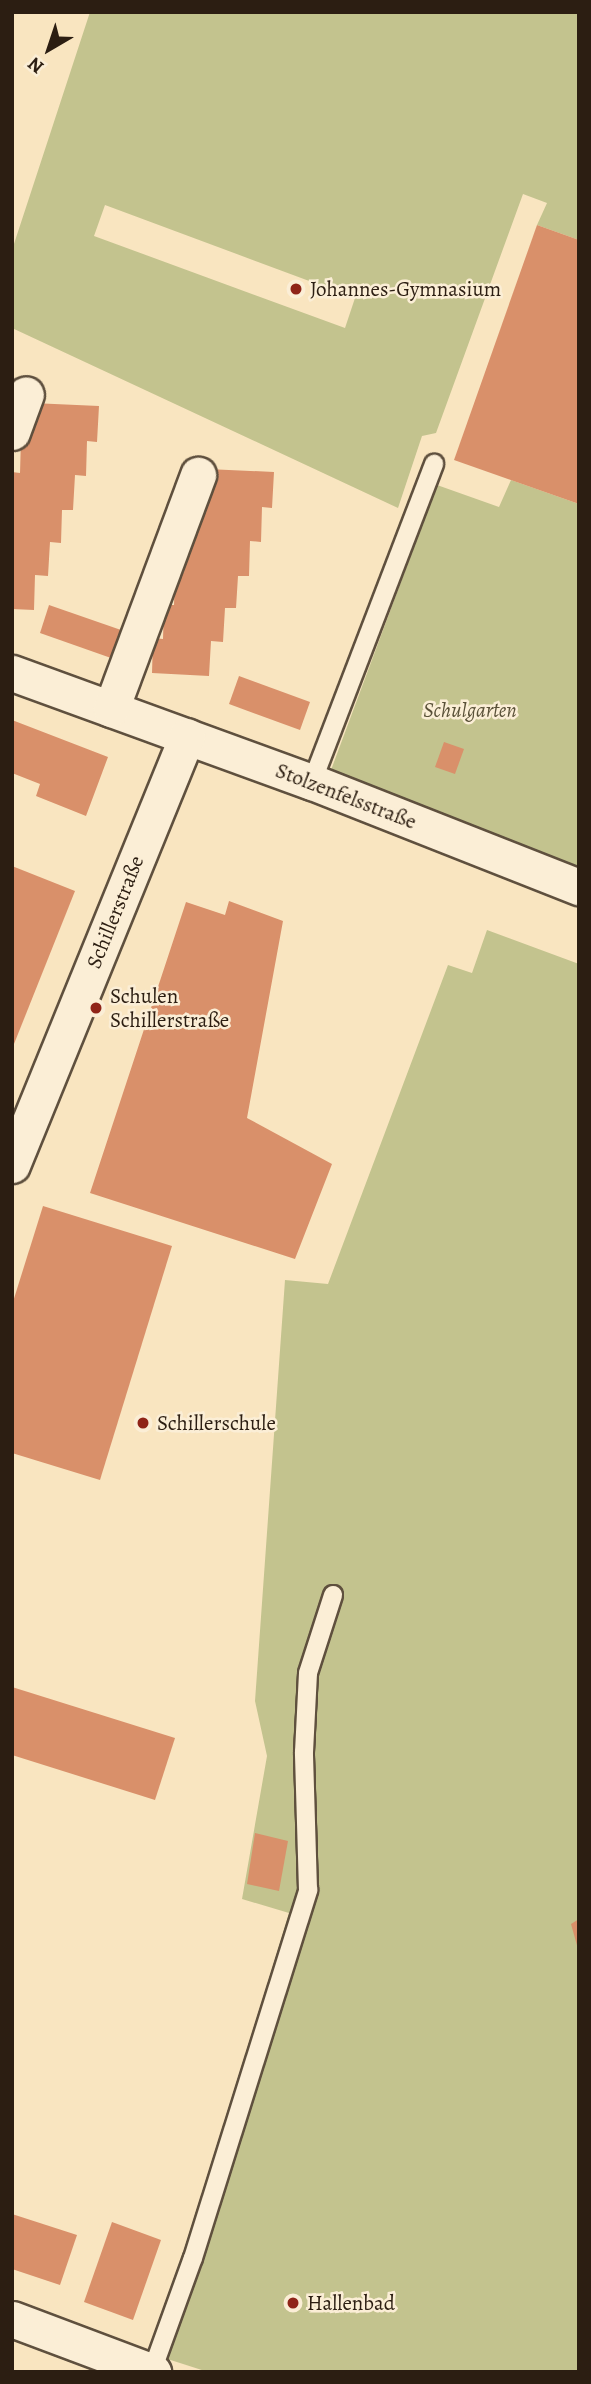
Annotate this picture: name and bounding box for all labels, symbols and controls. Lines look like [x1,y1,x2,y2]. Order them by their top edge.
north arrow [14,14,84,84]
text: N [22,51,49,80]
place label: Johannes-Gymnasium [310,276,501,302]
marker: Johannes-Gymnasium [288,281,304,297]
park label: Schulgarten [423,697,517,723]
street label: Stolzenfelsstraße [272,758,420,834]
street label: Schillerstraße [81,852,149,972]
place label: Schulen Schillerstraße [110,983,229,1033]
marker: Schulen Schillerstraße [88,1000,104,1016]
place label: Schillerschule [157,1410,276,1436]
marker: Schillerschule [135,1415,151,1431]
place label: Hallenbad [307,2290,395,2316]
marker: Hallenbad [285,2295,301,2311]

